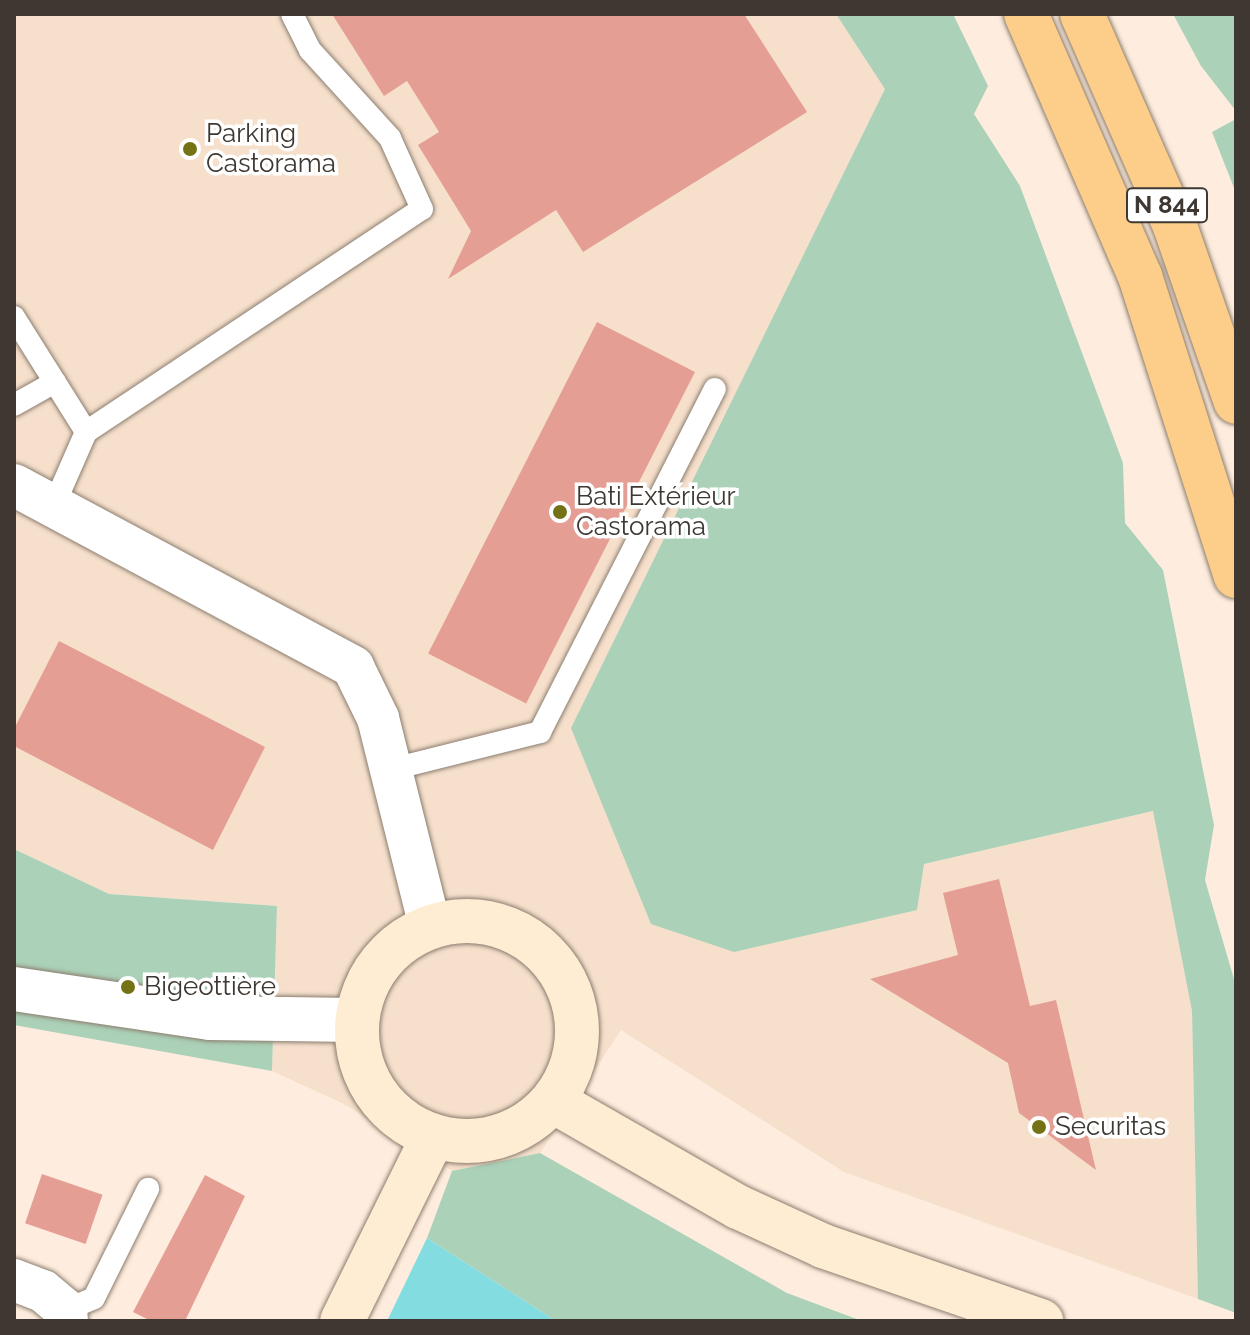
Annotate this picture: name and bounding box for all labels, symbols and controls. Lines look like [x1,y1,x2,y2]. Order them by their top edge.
place label: Parking Castorama [206,118,336,180]
marker: Parking Castorama [181,140,199,158]
road number: N 844 [1125,185,1209,225]
place label: Bati Extérieur Castorama [576,481,736,542]
marker: Bati Extérieur Castorama [551,503,569,521]
place label: Bigeottière [144,971,276,1003]
marker: Bigeottière [119,978,137,996]
place label: Securitas [1055,1111,1166,1143]
marker: Securitas [1030,1118,1048,1136]

